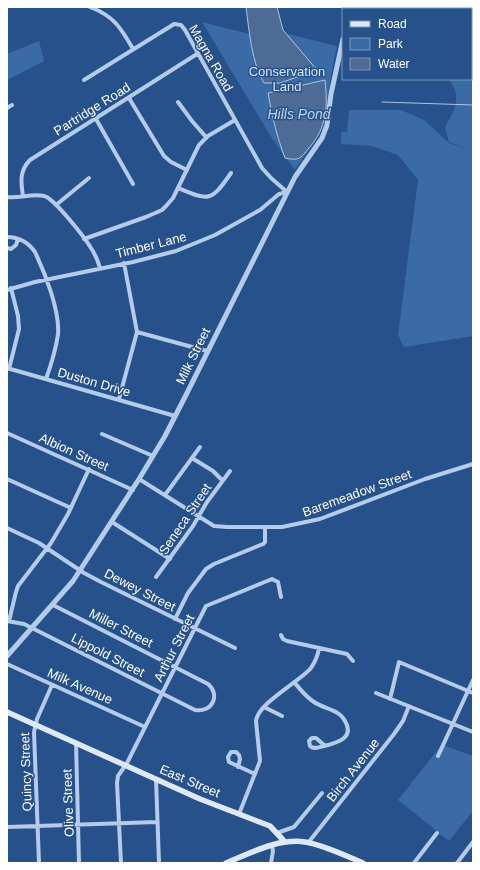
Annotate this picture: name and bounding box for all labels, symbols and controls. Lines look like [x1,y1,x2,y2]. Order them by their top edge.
legend [342,8,472,80]
text: Road [378,17,407,31]
street label: Magna Road [186,22,236,94]
text: Park [378,37,404,51]
text: Water [378,57,410,71]
park label: Conservation Land [249,64,325,94]
street label: Partridge Road [51,79,133,139]
water label: Hills Pond [267,106,332,122]
street label: Timber Lane [114,229,188,261]
street label: Milk Street [173,325,213,387]
street label: Duston Drive [56,364,132,400]
street label: Albion Street [37,430,111,474]
street label: Baremeadow Street [300,466,414,520]
street label: Seneca Street [156,480,214,557]
street label: Dewey Street [102,566,179,615]
street label: Miller Street [87,606,156,651]
street label: Arthur Street [151,611,198,684]
street label: Lippold Street [69,630,147,680]
street label: Milk Avenue [45,665,115,707]
street label: Quincy Street [17,732,35,812]
street label: Birch Avenue [324,735,382,805]
street label: East Street [157,762,223,801]
street label: Olive Street [59,768,77,837]

